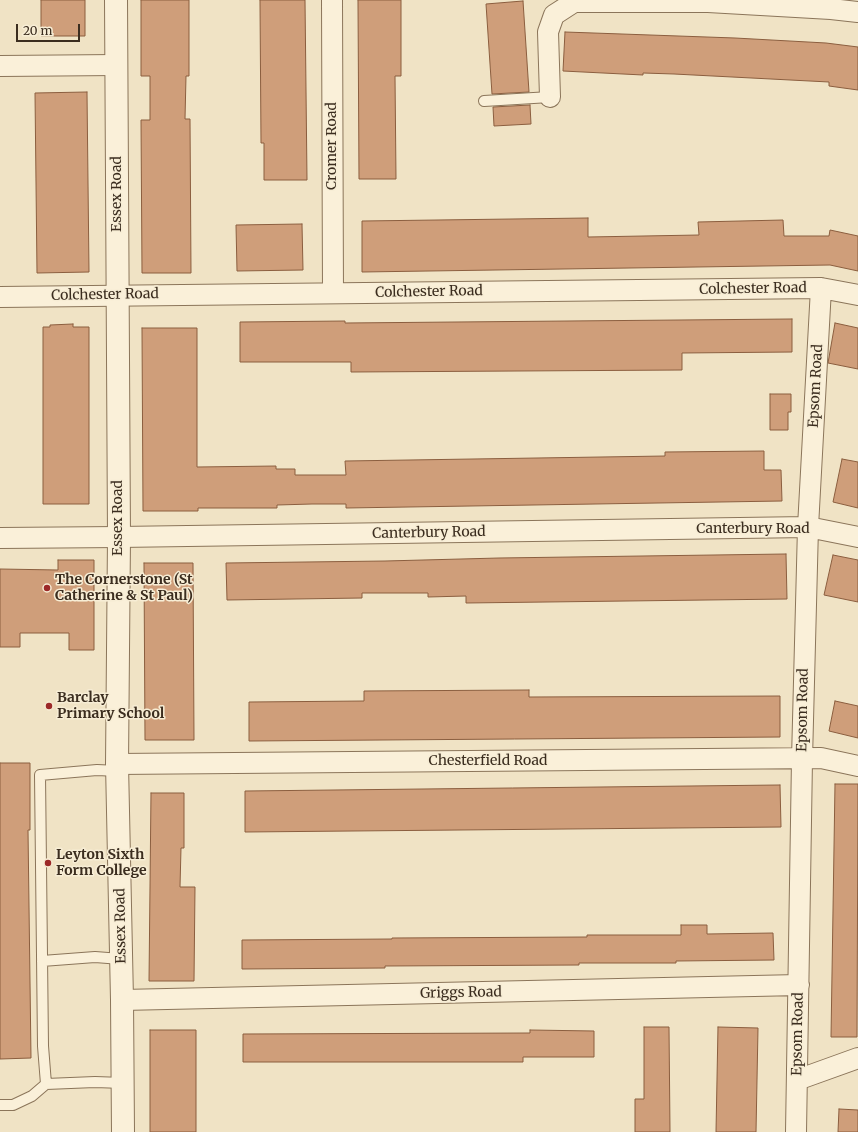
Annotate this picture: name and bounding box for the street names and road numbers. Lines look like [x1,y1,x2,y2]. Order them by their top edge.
street label: Cromer Road [324,102,340,190]
street label: Essex Road [109,156,125,232]
street label: Colchester Road [699,280,807,298]
street label: Colchester Road [375,283,483,301]
street label: Colchester Road [51,286,159,304]
street label: Epsom Road [805,344,827,428]
street label: Essex Road [110,480,126,556]
street label: Canterbury Road [696,521,810,537]
street label: Canterbury Road [372,524,486,542]
street label: Epsom Road [794,668,812,752]
street label: Chesterfield Road [429,753,547,769]
street label: Essex Road [112,888,130,964]
street label: Griggs Road [420,984,502,1002]
street label: Epsom Road [789,992,807,1076]

